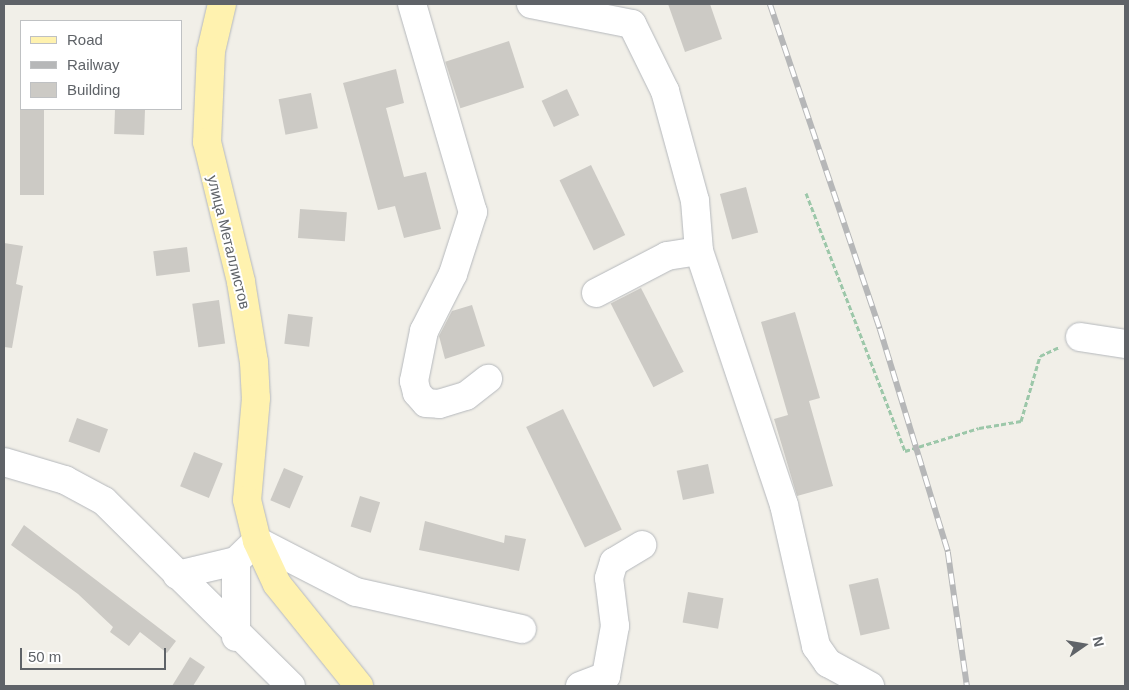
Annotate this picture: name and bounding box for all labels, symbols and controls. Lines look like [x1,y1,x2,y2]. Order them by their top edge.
legend [20,20,182,110]
text: Road [67,31,103,48]
text: Railway [67,56,120,73]
text: Building [67,81,120,98]
street label: улица Металлистов [204,173,254,311]
north arrow [1059,620,1109,670]
text: N [1090,635,1108,648]
scale bar [22,638,169,670]
text: 50 m [28,648,61,665]

